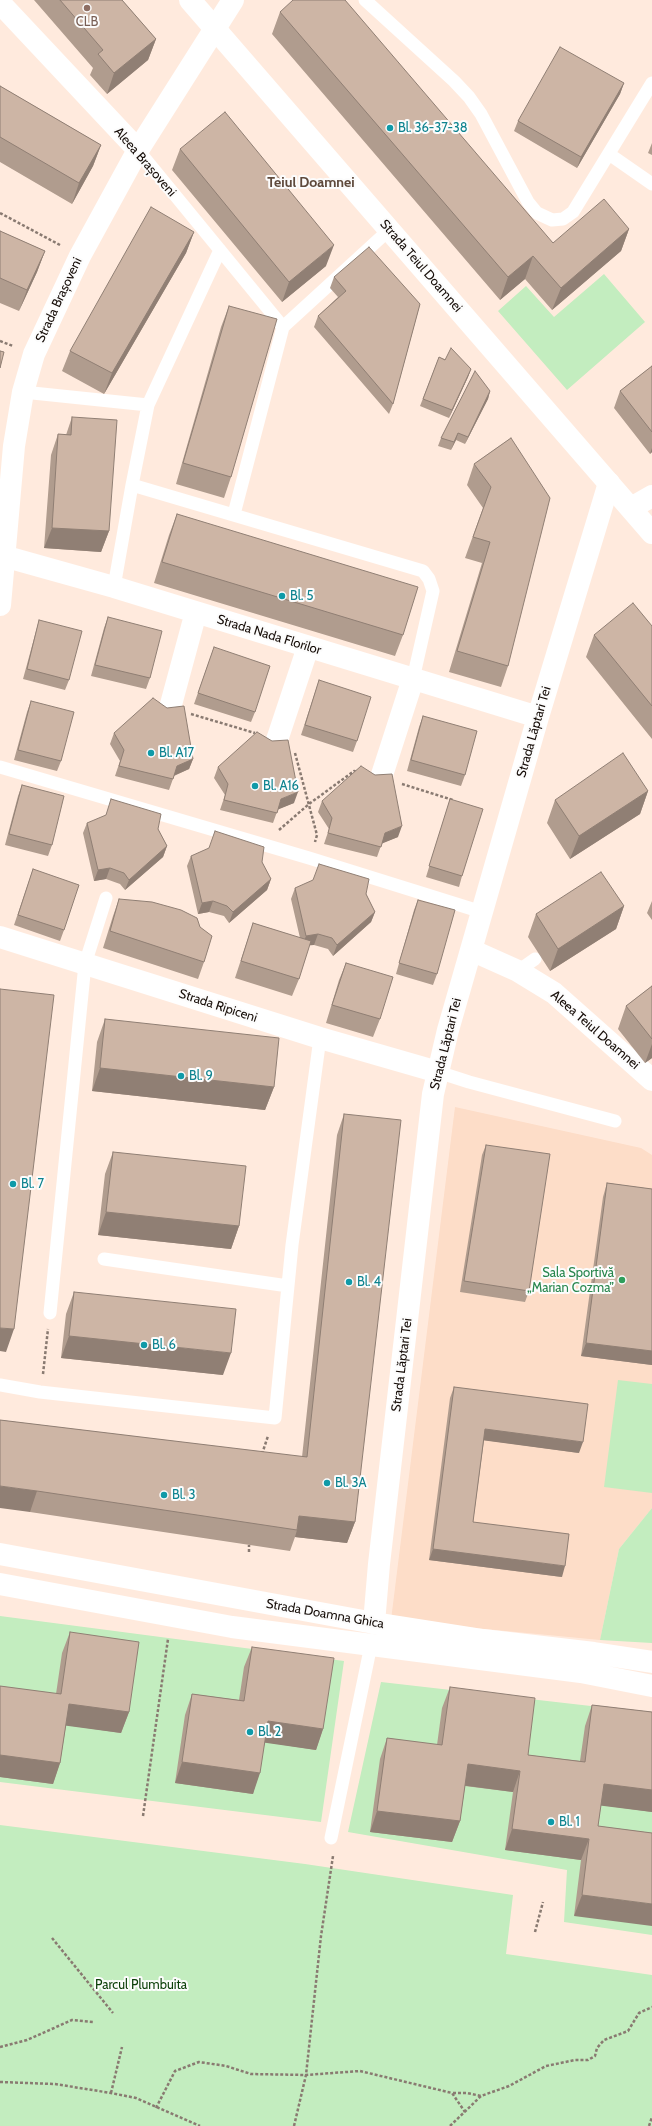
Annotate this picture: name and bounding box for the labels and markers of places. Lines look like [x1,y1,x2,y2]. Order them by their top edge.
marker: CLB [82,3,92,13]
place label: CLB [76,14,98,30]
place label: Bl. 36-37-38 [398,120,468,136]
marker: Bl. 36-37-38 [385,123,395,133]
place label: Bl. 5 [290,588,313,604]
marker: Bl. 5 [277,591,287,601]
place label: Bl. A17 [159,745,194,761]
marker: Bl. A17 [146,748,156,758]
place label: Bl. A16 [263,778,299,794]
marker: Bl. A16 [250,781,260,791]
place label: Bl. 9 [189,1068,213,1084]
marker: Bl. 9 [176,1071,186,1081]
place label: Bl. 7 [21,1176,44,1192]
marker: Bl. 7 [8,1179,18,1189]
place label: Sala Sportivă „Marian Cozma” [527,1265,614,1296]
place label: Bl. 4 [357,1274,381,1290]
marker: Sala Sportivă „Marian Cozma” [617,1275,627,1285]
marker: Bl. 4 [344,1277,354,1287]
place label: Bl. 6 [152,1337,176,1353]
marker: Bl. 6 [139,1340,149,1350]
place label: Bl. 3A [335,1475,366,1491]
marker: Bl. 3A [322,1478,332,1488]
place label: Bl. 3 [172,1487,195,1503]
marker: Bl. 3 [159,1490,169,1500]
place label: Bl. 2 [258,1724,281,1740]
marker: Bl. 2 [245,1727,255,1737]
place label: Bl. 1 [559,1814,580,1830]
marker: Bl. 1 [546,1817,556,1827]

